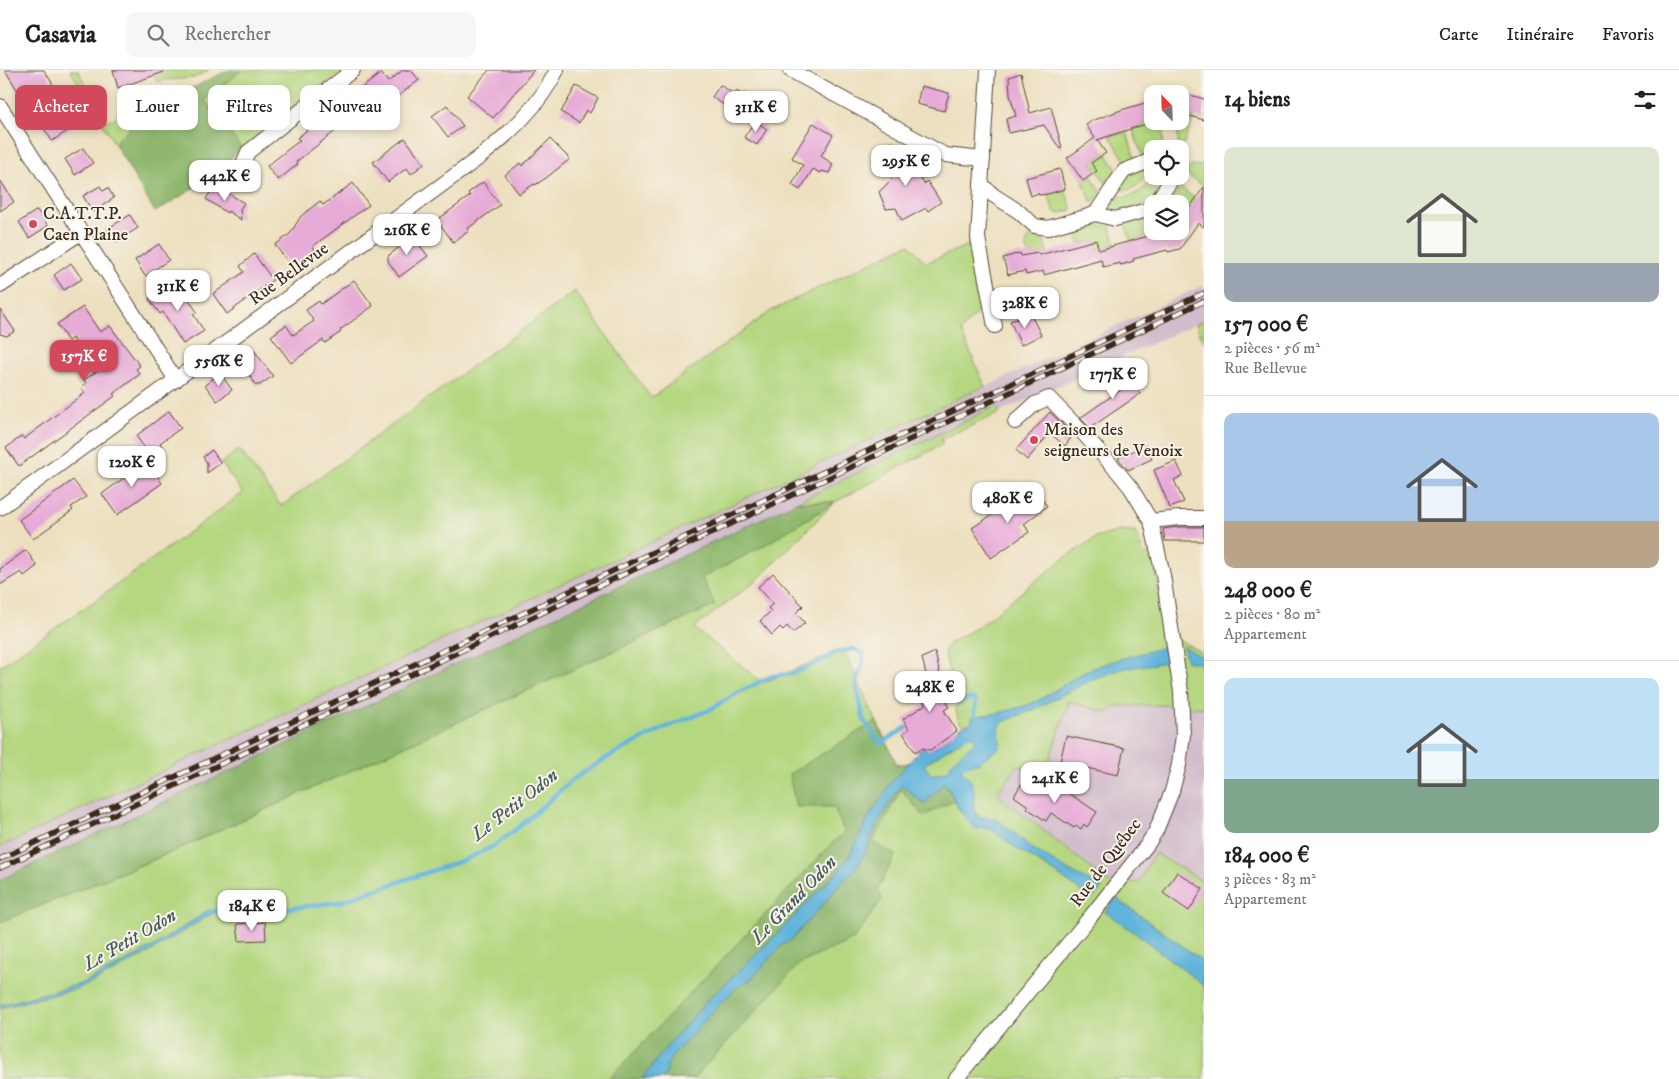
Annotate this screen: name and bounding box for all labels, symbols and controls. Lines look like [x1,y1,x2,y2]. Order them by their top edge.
search box [126,12,476,57]
text: Casavia [25,20,96,50]
icon: search [144,21,172,49]
text: Rechercher [184,23,271,46]
text: Carte [1439,24,1479,46]
text: Itinéraire [1507,24,1574,46]
text: Favoris [1602,24,1654,46]
chip: Acheter [15,85,107,130]
chip: Louer [117,85,198,130]
chip: Filtres [208,85,290,130]
chip: Nouveau [300,85,400,130]
north arrow [1144,85,1189,130]
map controls [1144,85,1189,240]
icon: filters [1631,86,1659,114]
text: 14 biens [1224,87,1290,113]
pin: 311K € [715,90,797,133]
text: 311K € [735,97,777,117]
button: locate [1144,140,1189,185]
pin: 295K € [865,144,947,187]
text: 295K € [882,151,930,171]
pin: 442K € [184,160,266,202]
text: 442K € [200,166,250,186]
icon: home [1397,180,1487,270]
button: layers [1144,195,1189,240]
place label: C.A.T.T.P. Caen Plaine [43,203,128,246]
pin: 216K € [366,214,448,256]
marker: C.A.T.T.P. Caen Plaine [27,218,39,230]
text: 216K € [384,220,430,240]
street label: Rue Bellevue [245,238,333,310]
pin: 311K € [137,270,219,312]
text: 311K € [157,276,199,296]
pin: 328K € [984,286,1066,329]
text: 328K € [1002,293,1048,313]
text: 157 000 € [1224,312,1308,338]
text: 2 pièces · 56 m² [1224,338,1320,358]
pin: 157K € [43,340,125,382]
pin: 556K € [178,344,260,387]
text: 157K € [61,346,107,366]
text: 556K € [195,351,243,371]
pin: 177K € [1072,358,1154,400]
text: Rue Bellevue [1224,358,1307,378]
text: 177K € [1090,364,1136,384]
place label: Maison des seigneurs de Venoix [1044,419,1183,462]
marker: Maison des seigneurs de Venoix [1028,434,1040,446]
icon: home [1397,445,1487,535]
pin: 120K € [91,446,173,488]
text: 120K € [109,452,155,472]
pin: 480K € [967,482,1049,524]
text: 480K € [983,488,1033,508]
text: 248 000 € [1224,578,1312,604]
text: 2 pièces · 80 m² [1224,604,1320,624]
text: Appartement [1224,624,1307,644]
pin: 248K € [889,670,971,713]
text: 248K € [905,677,955,697]
icon: home [1397,710,1487,800]
pin: 241K € [1014,762,1096,804]
water label: Le Petit Odon [466,764,563,847]
text: 241K € [1032,768,1079,788]
street label: Rue de Québec [1065,814,1147,912]
text: 184 000 € [1224,843,1310,869]
water label: Le Grand Odon [746,851,842,950]
text: 3 pièces · 83 m² [1224,869,1316,889]
text: Appartement [1224,889,1307,909]
pin: 184K € [211,890,293,932]
text: 184K € [228,896,276,916]
water label: Le Petit Odon [79,904,181,976]

